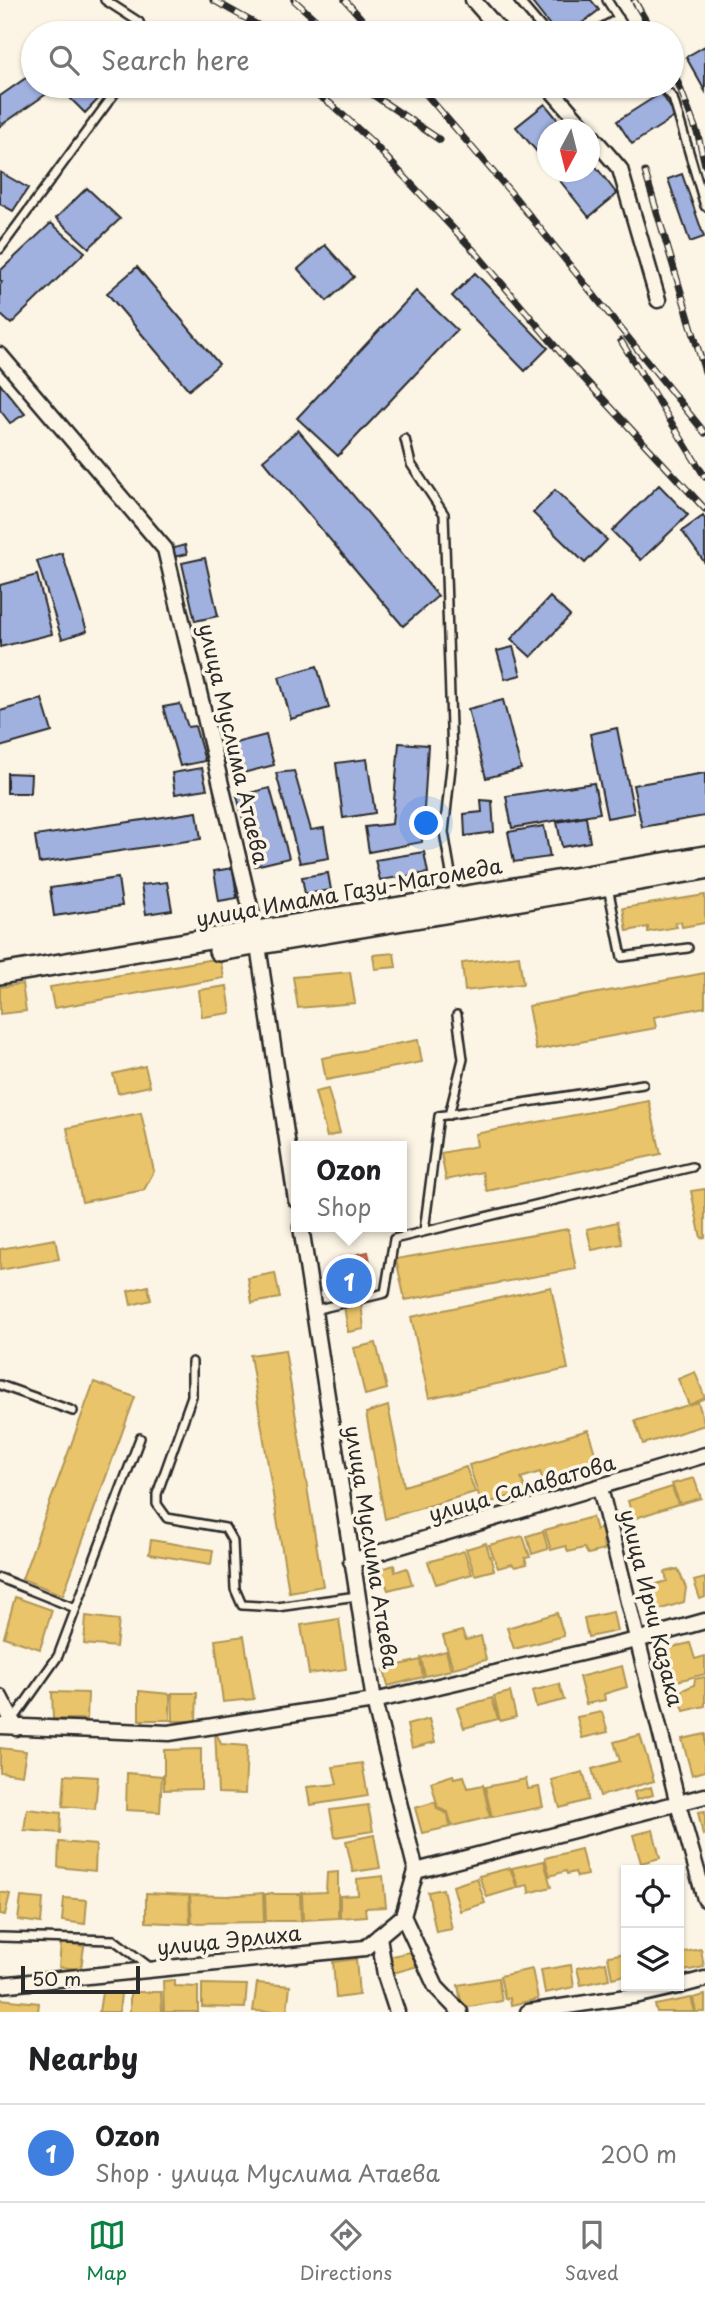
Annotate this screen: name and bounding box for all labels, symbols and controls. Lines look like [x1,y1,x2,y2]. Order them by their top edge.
search box [21,21,684,98]
text: Search here [101,40,250,79]
icon: search [45,41,83,79]
north arrow [537,119,600,182]
street label: улица Муслима Атаева [192,620,278,867]
your location [409,806,443,840]
street label: улица Имама Гази-Магомеда [193,848,504,934]
popup [291,1141,407,1232]
text: Ozon [316,1150,382,1189]
text: Shop [316,1189,371,1224]
pin: 1 [326,1255,372,1307]
street label: улица Муслима Атаева [338,1423,408,1671]
street label: улица Салаватова [424,1445,619,1529]
street label: улица Ирчи Казака [613,1505,693,1710]
map controls [621,1865,684,1991]
button: locate [621,1865,684,1928]
street label: улица Эрлиха [155,1915,303,1962]
button: layers [621,1928,684,1991]
scale bar [21,1963,140,1995]
text: 50 m [32,1964,81,1992]
text: Nearby [28,2035,138,2080]
text: Ozon [95,2116,160,2155]
text: 1 [46,2136,57,2171]
text: 200 m [600,2136,677,2171]
text: Shop · улица Муслима Атаева [95,2155,440,2190]
tab: Map [86,2216,127,2286]
tab: Directions [300,2216,392,2286]
tab: Saved [565,2216,619,2286]

